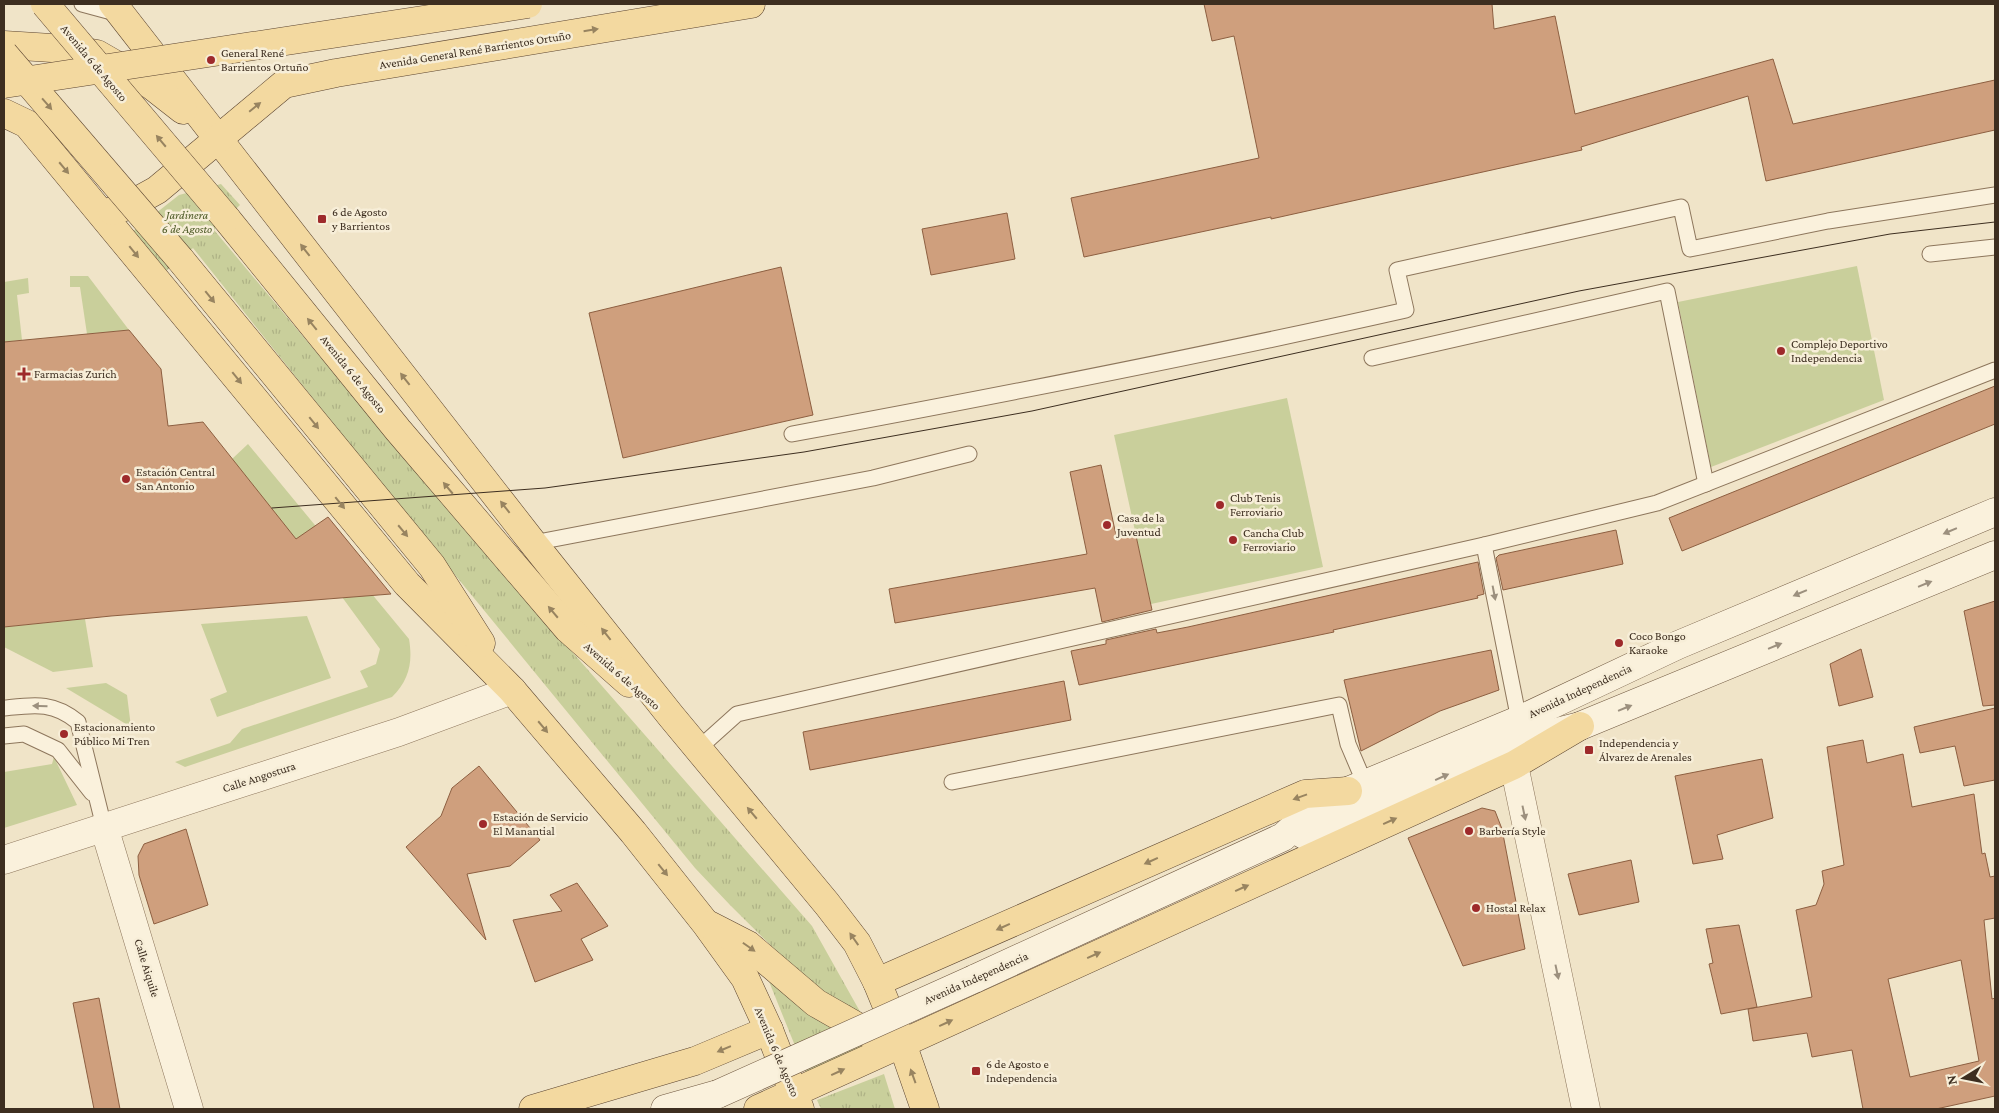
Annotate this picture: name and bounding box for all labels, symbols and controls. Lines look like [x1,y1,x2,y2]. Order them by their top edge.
street label: Avenida 6 de Agosto [58,22,130,104]
one-way arrow [584,26,600,34]
street label: Avenida General René Barrientos Ortuño [378,28,572,72]
place label: General René Barrientos Ortuño [221,46,308,74]
marker: General René Barrientos Ortuño [205,54,217,66]
one-way arrow [41,98,53,110]
one-way arrow [249,101,262,112]
one-way arrow [155,134,166,147]
one-way arrow [59,161,70,174]
place label: 6 de Agosto y Barrientos [331,205,390,233]
park label: Jardinera 6 de Agosto [162,208,212,236]
marker: 6 de Agosto y Barrientos [316,213,328,225]
one-way arrow [300,244,311,257]
one-way arrow [128,246,139,258]
one-way arrow [205,290,216,303]
one-way arrow [307,318,318,331]
street label: Avenida 6 de Agosto [317,332,389,416]
place label: Complejo Deportivo Independencia [1791,337,1888,365]
marker: Complejo Deportivo Independencia [1775,345,1787,357]
place label: Farmacias Zurich [34,367,117,381]
marker: Farmacias Zurich [18,368,30,380]
one-way arrow [232,371,243,384]
one-way arrow [400,372,411,385]
one-way arrow [308,416,319,429]
place label: Estación Central San Antonio [136,465,215,493]
marker: Estación Central San Antonio [120,473,132,485]
one-way arrow [442,482,453,495]
place label: Club Tenis Ferroviario [1230,491,1283,519]
one-way arrow [335,496,346,509]
marker: Club Tenis Ferroviario [1214,499,1226,511]
one-way arrow [500,500,510,514]
place label: Casa de la Juventud [1116,511,1165,539]
marker: Casa de la Juventud [1101,519,1113,531]
one-way arrow [397,524,408,537]
place label: Cancha Club Ferroviario [1243,526,1304,554]
one-way arrow [1943,527,1957,535]
marker: Cancha Club Ferroviario [1227,534,1239,546]
one-way arrow [1918,579,1932,587]
one-way arrow [1490,586,1498,602]
one-way arrow [1793,590,1807,598]
one-way arrow [548,606,559,619]
one-way arrow [601,628,612,641]
place label: Coco Bongo Karaoke [1629,629,1686,657]
marker: Coco Bongo Karaoke [1613,637,1625,649]
street label: Avenida 6 de Agosto [581,639,663,713]
one-way arrow [1768,641,1782,649]
street label: Avenida Independencia [1526,661,1634,721]
one-way arrow [32,701,48,709]
one-way arrow [1618,703,1632,711]
place label: Estacionamiento Público Mi Tren [74,720,155,748]
one-way arrow [538,721,549,734]
marker: Estacionamiento Público Mi Tren [58,728,70,740]
place label: Independencia y Álvarez de Arenales [1599,736,1692,764]
marker: Independencia y Álvarez de Arenales [1583,744,1595,756]
street label: Calle Angostura [221,758,298,795]
one-way arrow [1435,772,1449,780]
one-way arrow [1293,794,1308,801]
one-way arrow [1520,805,1528,821]
one-way arrow [746,807,757,820]
place label: Estación de Servicio El Manantial [493,810,588,838]
one-way arrow [1383,817,1397,825]
marker: Estación de Servicio El Manantial [477,818,489,830]
place label: Barbería Style [1479,824,1545,838]
marker: Barbería Style [1463,825,1475,837]
one-way arrow [1144,858,1159,866]
one-way arrow [657,863,668,876]
one-way arrow [1235,884,1249,892]
place label: Hostal Relax [1486,901,1546,915]
marker: Hostal Relax [1470,902,1482,914]
one-way arrow [996,923,1010,931]
one-way arrow [849,932,859,946]
street label: Calle Aiquile [131,937,163,999]
one-way arrow [742,942,756,952]
street label: Avenida Independencia [922,949,1031,1007]
one-way arrow [1087,951,1101,959]
one-way arrow [1553,965,1561,980]
street label: Avenida 6 de Agosto [752,1005,802,1099]
one-way arrow [939,1018,953,1026]
one-way arrow [717,1045,731,1053]
north arrow [1939,1053,1989,1103]
place label: 6 de Agosto e Independencia [986,1057,1058,1085]
marker: 6 de Agosto e Independencia [970,1065,982,1077]
one-way arrow [831,1068,845,1076]
one-way arrow [909,1068,917,1083]
text: N [1942,1074,1960,1086]

